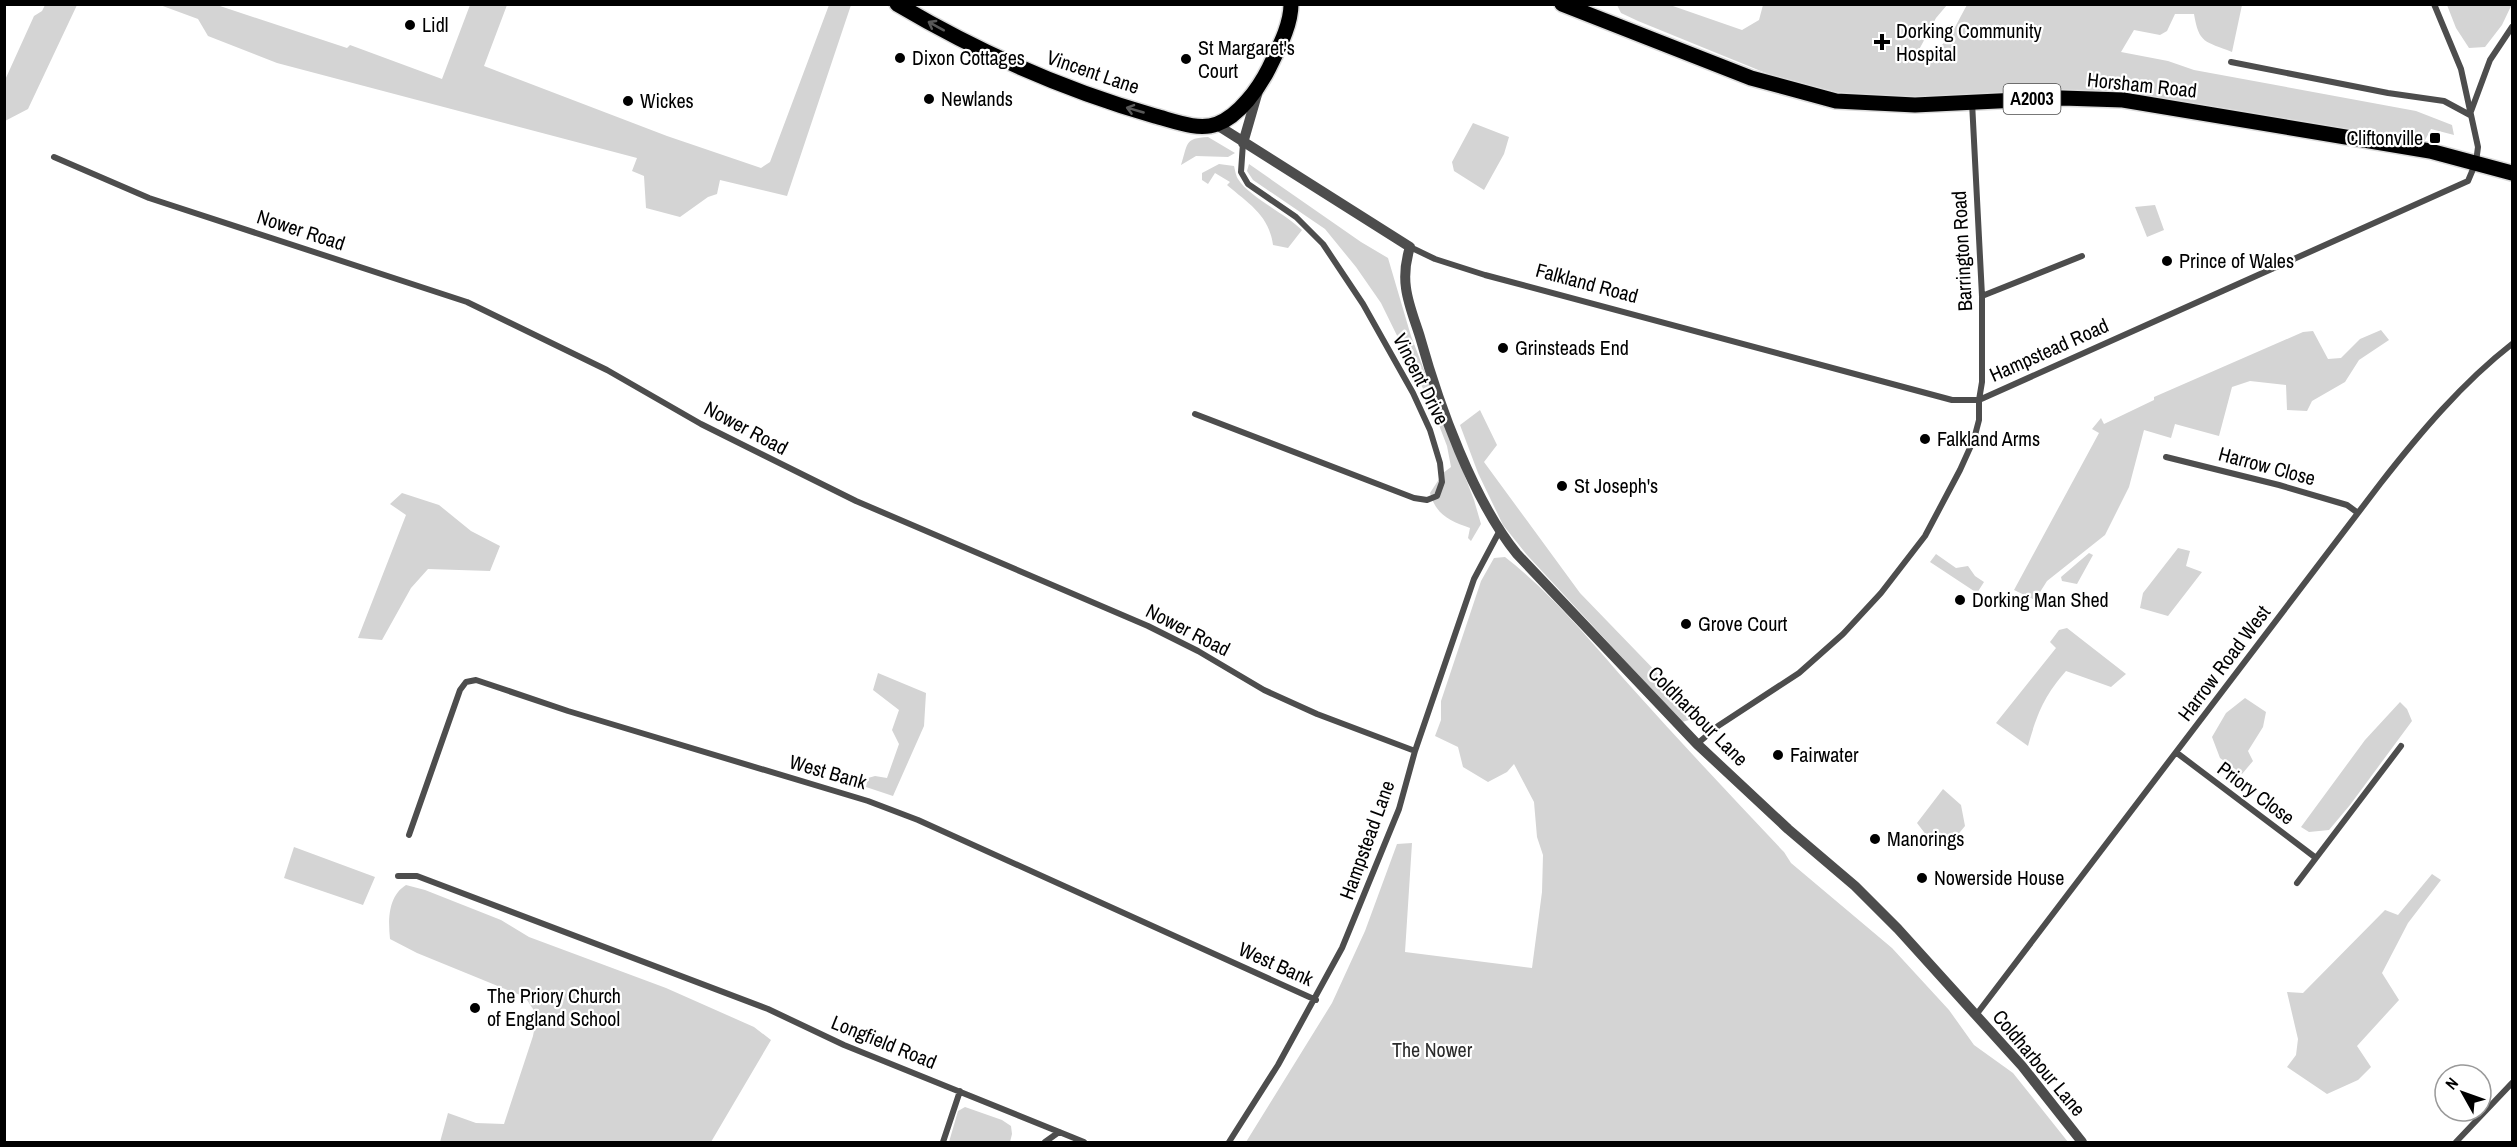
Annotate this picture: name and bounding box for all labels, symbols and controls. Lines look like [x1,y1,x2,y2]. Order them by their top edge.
place label: Lidl [422,11,448,38]
place label: Dorking Community Hospital [1896,17,2043,67]
marker: Lidl [403,18,417,32]
one-way arrow [928,20,945,32]
marker: Dorking Community Hospital [1873,33,1891,51]
place label: St Margaret's Court [1198,34,1295,84]
street label: Vincent Lane [1043,43,1143,100]
place label: Dixon Cottages [912,44,1025,71]
marker: Dixon Cottages [893,51,907,65]
marker: St Margaret's Court [1179,52,1193,66]
street label: Horsham Road [2086,65,2198,104]
road number: A2003 [2004,84,2060,114]
place label: Newlands [941,85,1013,112]
place label: Wickes [640,87,694,114]
marker: Newlands [922,92,936,106]
marker: Wickes [621,94,635,108]
one-way arrow [1126,104,1145,115]
place label: Cliftonville [2346,124,2423,151]
marker: Cliftonville [2428,131,2442,145]
street label: Barrington Road [1945,190,1978,312]
street label: Nower Road [254,203,349,256]
place label: Prince of Wales [2179,247,2294,274]
marker: Prince of Wales [2160,254,2174,268]
street label: Falkland Road [1533,256,1641,309]
street label: Hampstead Road [1985,311,2113,388]
street label: Vincent Drive [1387,328,1456,429]
place label: Grinsteads End [1515,334,1629,361]
marker: Grinsteads End [1496,341,1510,355]
street label: Nower Road [700,394,793,461]
place label: Falkland Arms [1937,425,2040,452]
marker: Falkland Arms [1918,432,1932,446]
street label: Harrow Close [2216,440,2319,491]
place label: St Joseph's [1574,472,1658,499]
marker: St Joseph's [1555,479,1569,493]
place label: Dorking Man Shed [1972,586,2109,613]
marker: Dorking Man Shed [1953,593,1967,607]
street label: Nower Road [1141,597,1235,662]
street label: Harrow Road West [2171,599,2276,726]
place label: Grove Court [1698,610,1788,637]
marker: Grove Court [1679,617,1693,631]
street label: Coldharbour Lane [1642,660,1754,772]
place label: Fairwater [1790,741,1859,768]
street label: West Bank [786,748,871,796]
marker: Fairwater [1771,748,1785,762]
street label: Priory Close [2212,755,2300,831]
street label: Hampstead Lane [1332,777,1401,903]
place label: Manorings [1887,825,1964,852]
marker: Manorings [1868,832,1882,846]
place label: Nowerside House [1934,864,2064,891]
marker: Nowerside House [1915,871,1929,885]
street label: West Bank [1235,935,1319,992]
place label: The Priory Church of England School [487,982,621,1032]
marker: The Priory Church of England School [468,1001,482,1015]
street label: Coldharbour Lane [1987,1004,2092,1122]
street label: Longfield Road [828,1008,941,1075]
park label: The Nower [1392,1036,1473,1063]
north arrow [2433,1063,2493,1123]
text: N [2440,1073,2463,1094]

